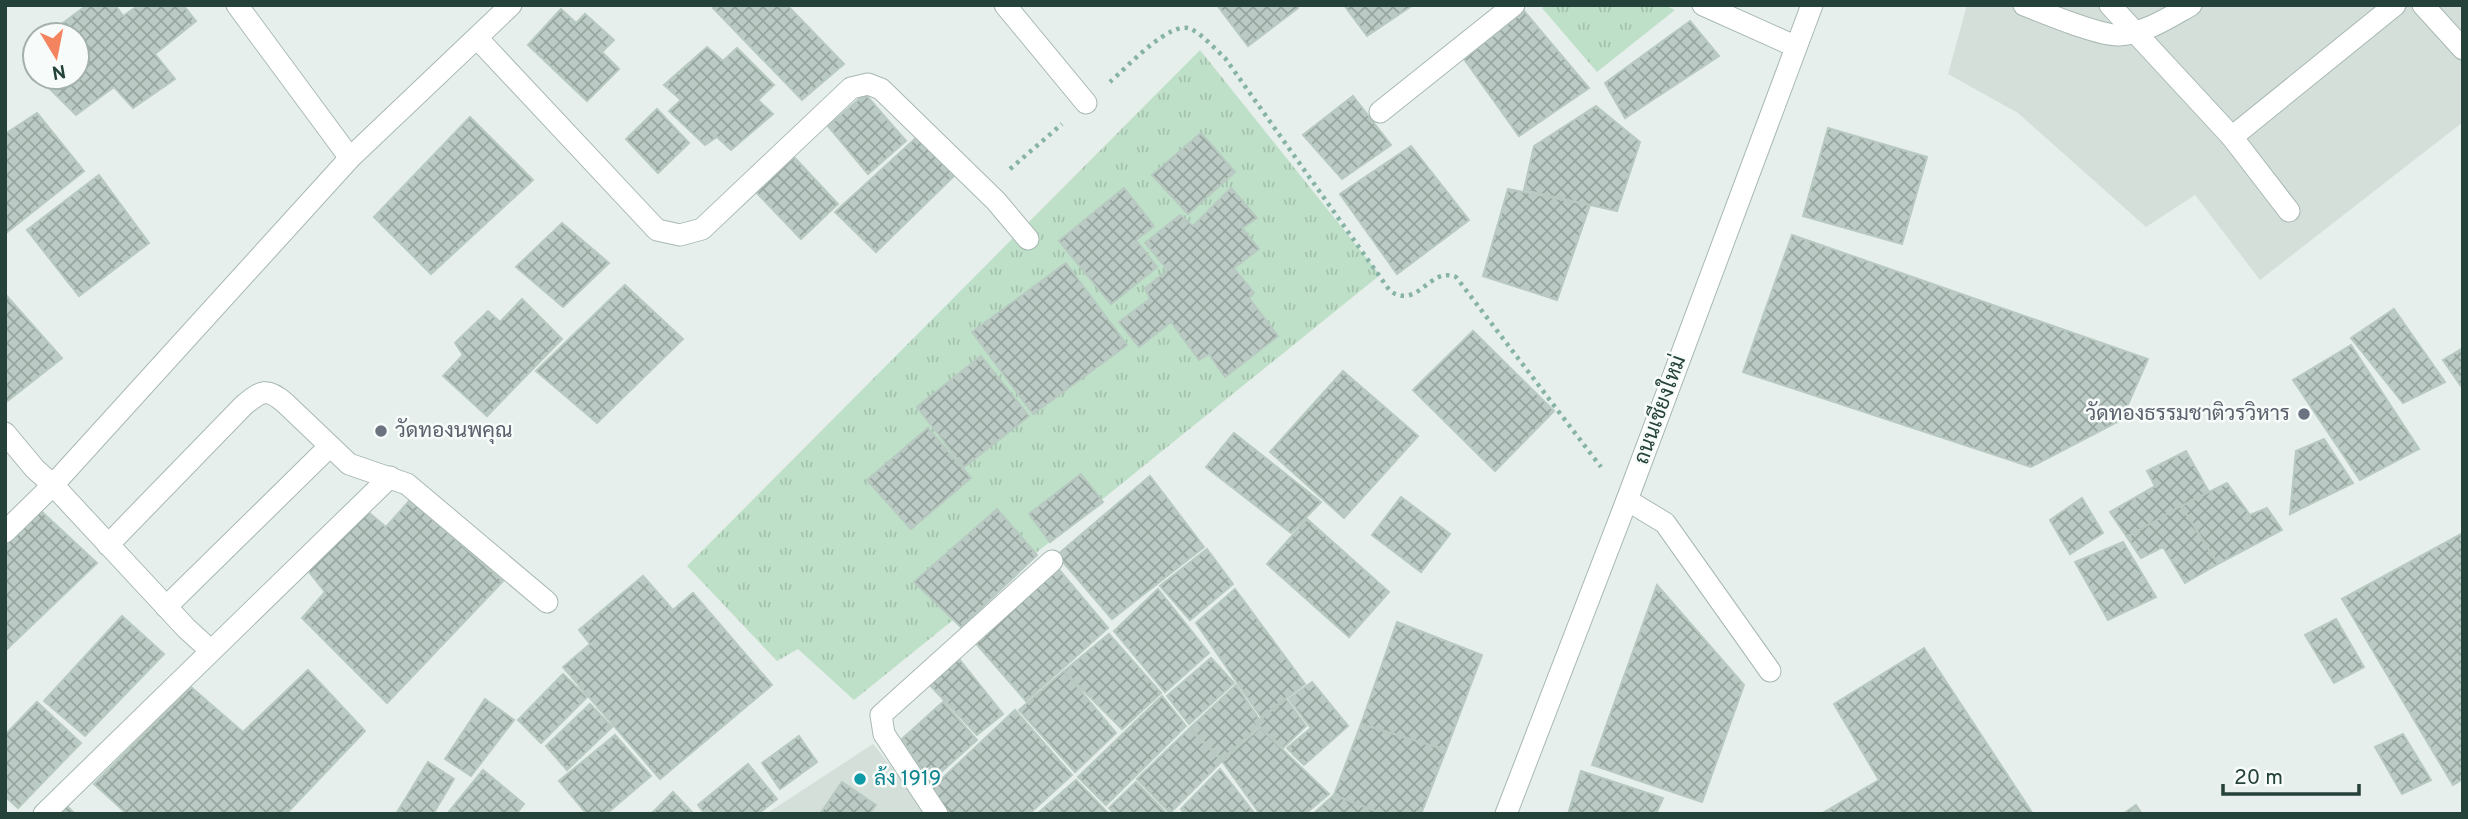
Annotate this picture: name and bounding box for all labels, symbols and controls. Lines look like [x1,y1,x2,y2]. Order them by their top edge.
north arrow [21,21,91,91]
text: N [50,58,67,84]
street label: ถนนเชียงใหม่ [1628,352,1693,468]
place label: วัดทองธรรมชาติวรวิหาร [2086,401,2290,428]
marker: วัดทองธรรมชาติวรวิหาร [2296,406,2312,422]
place label: วัดทองนพคุณ [395,418,512,445]
marker: วัดทองนพคุณ [373,423,389,439]
scale bar [2223,752,2360,796]
text: 20 m [2234,765,2283,792]
place label: ล้ง 1919 [874,766,941,793]
marker: ล้ง 1919 [852,771,868,787]

